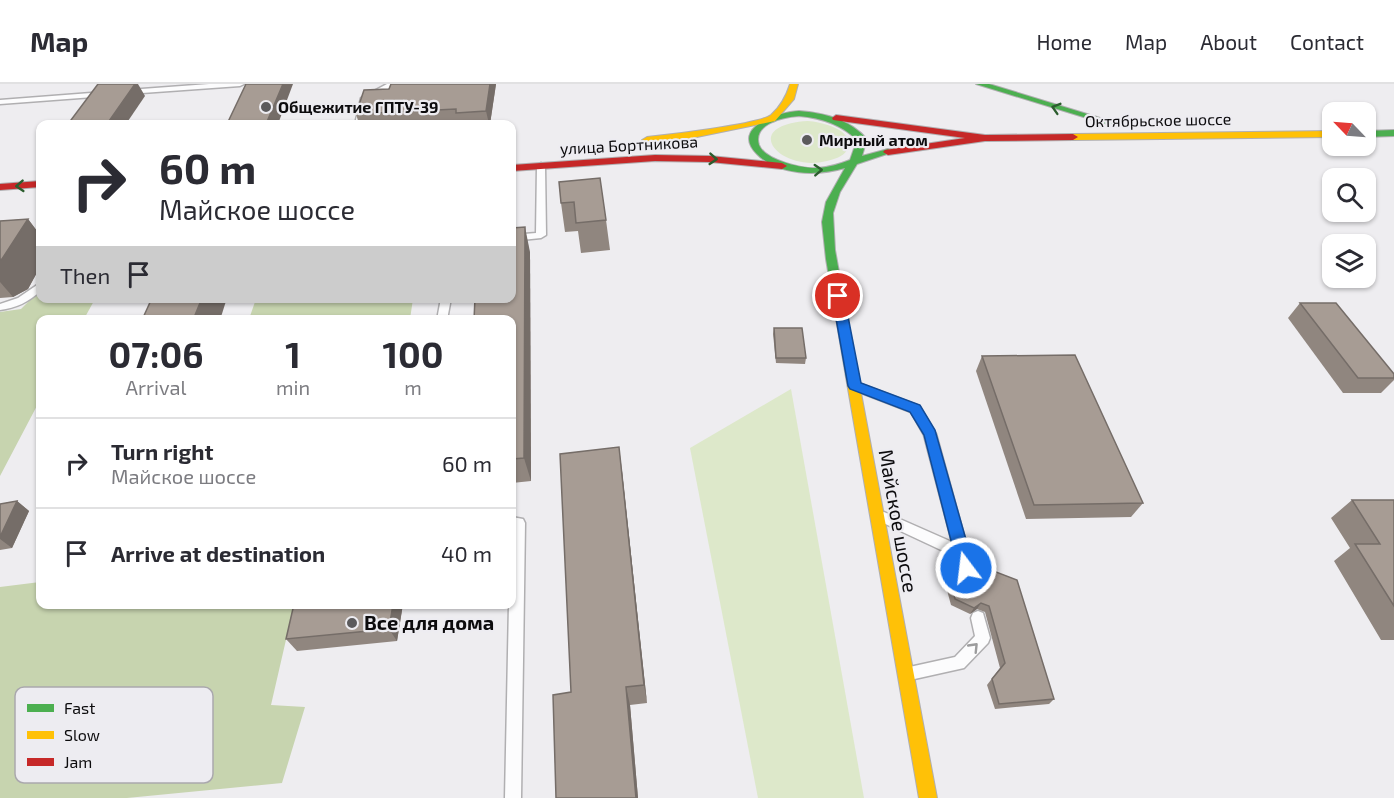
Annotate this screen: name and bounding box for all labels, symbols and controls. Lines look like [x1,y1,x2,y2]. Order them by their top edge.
text: Map [30,24,88,58]
text: Home [1036,29,1092,54]
text: Map [1125,29,1167,54]
text: About [1200,29,1257,54]
text: Contact [1290,29,1364,54]
place label: Общежитие ГПТУ-39 [278,97,438,116]
marker: Общежитие ГПТУ-39 [259,100,273,114]
north arrow [1322,102,1376,156]
map controls [1322,102,1376,288]
one-way arrow [1051,103,1061,115]
street label: Октябрьское шоссе [1085,109,1231,130]
place label: Мирный атом [819,130,928,149]
street label: улица Бортникова [559,131,699,159]
marker: Мирный атом [800,133,814,147]
text: 60 m [159,142,256,192]
icon: right [60,144,138,222]
one-way arrow [709,153,718,166]
one-way arrow [814,164,823,177]
button: search [1322,168,1376,222]
one-way arrow [16,179,25,192]
text: Майское шоссе [159,193,355,225]
button: layers [1322,234,1376,288]
icon: arrive [122,258,155,291]
text: Then [60,262,110,288]
pin [812,270,863,321]
icon: arrive [821,279,854,312]
text: 07:06 [108,332,203,375]
text: 1 [285,332,301,375]
text: 100 [383,332,443,375]
text: Arrival [126,375,186,399]
text: min [276,375,310,399]
text: m [404,375,422,399]
text: Turn right [111,438,213,464]
icon: right [60,447,93,480]
street label: Майское шоссе [875,447,923,594]
text: 60 m [442,450,492,476]
text: Майское шоссе [111,464,256,488]
position arrow [934,536,998,600]
icon: arrive [60,537,93,570]
text: Arrive at destination [111,540,325,566]
text: 40 m [441,540,492,566]
place label: Все для дома [364,610,494,634]
marker: Все для дома [345,616,359,630]
one-way arrow [967,644,978,654]
legend [15,687,213,783]
text: Fast [64,698,95,717]
text: Slow [64,725,100,744]
text: Jam [64,752,92,771]

